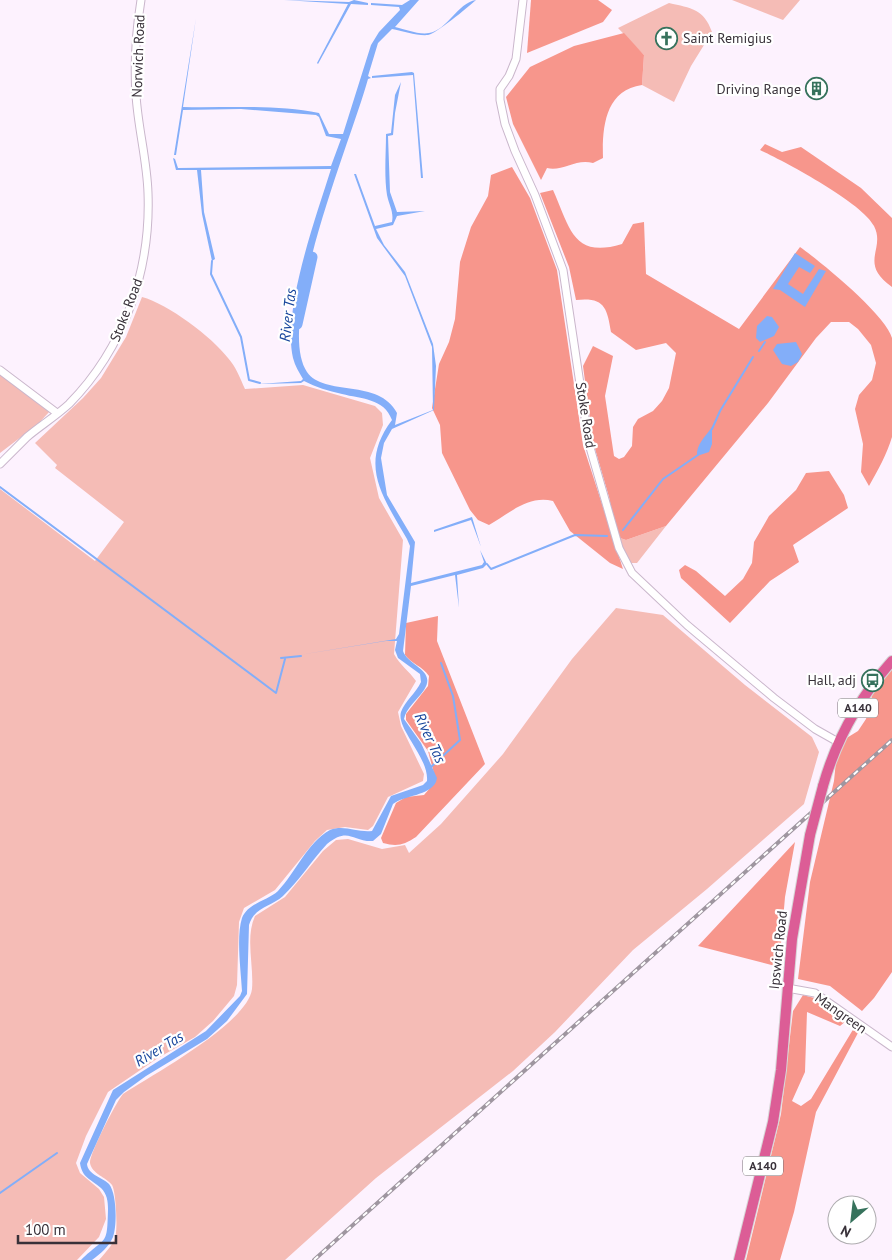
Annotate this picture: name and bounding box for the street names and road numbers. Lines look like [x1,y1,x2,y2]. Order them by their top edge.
street label: Norwich Road [128,14,148,98]
street label: Stoke Road [106,276,146,344]
street label: Stoke Road [572,381,600,449]
road number: A140 [838,698,878,718]
street label: Ipswich Road [765,910,791,990]
street label: Mangreen [811,989,871,1037]
road number: A140 [743,1156,783,1176]

